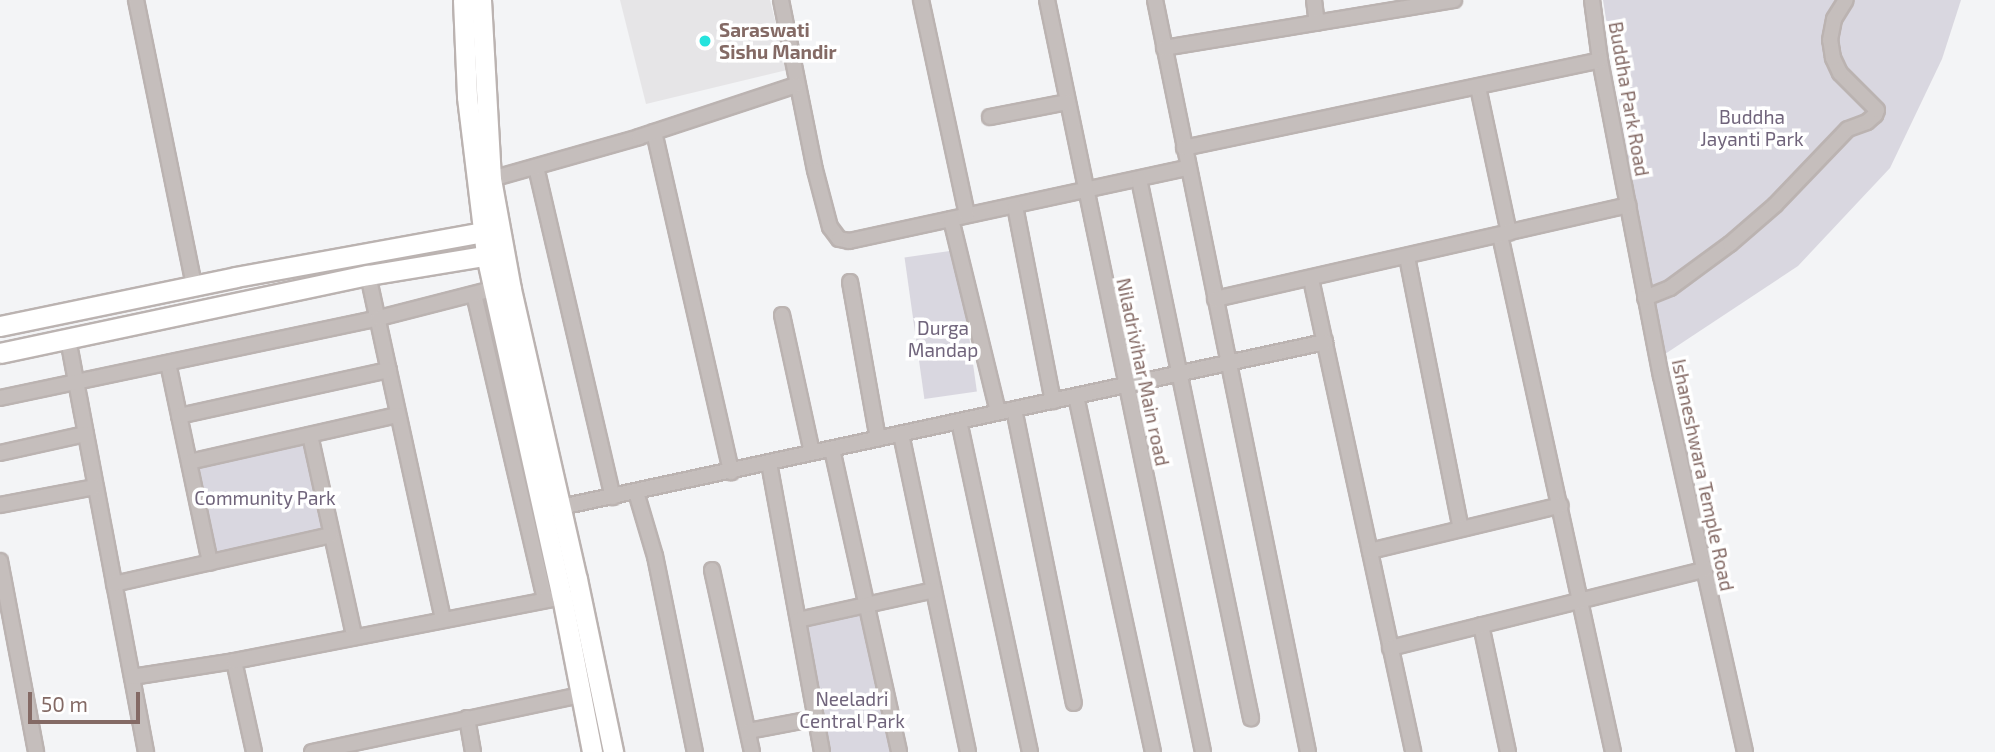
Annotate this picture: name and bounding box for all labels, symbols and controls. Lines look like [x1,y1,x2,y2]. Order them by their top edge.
place label: Saraswati Sishu Mandir [719,19,837,63]
street label: Buddha Park Road [1604,20,1654,178]
marker: Saraswati Sishu Mandir [697,33,713,49]
park label: Buddha Jayanti Park [1700,106,1804,150]
street label: Niladrivihar Main road [1112,276,1174,468]
park label: Durga Mandap [908,317,978,361]
street label: Ishaneshwara Temple Road [1667,357,1739,593]
park label: Community Park [194,487,336,509]
scale bar [32,678,144,722]
park label: Neeladri Central Park [799,688,905,732]
text: 50 m [41,691,88,716]

